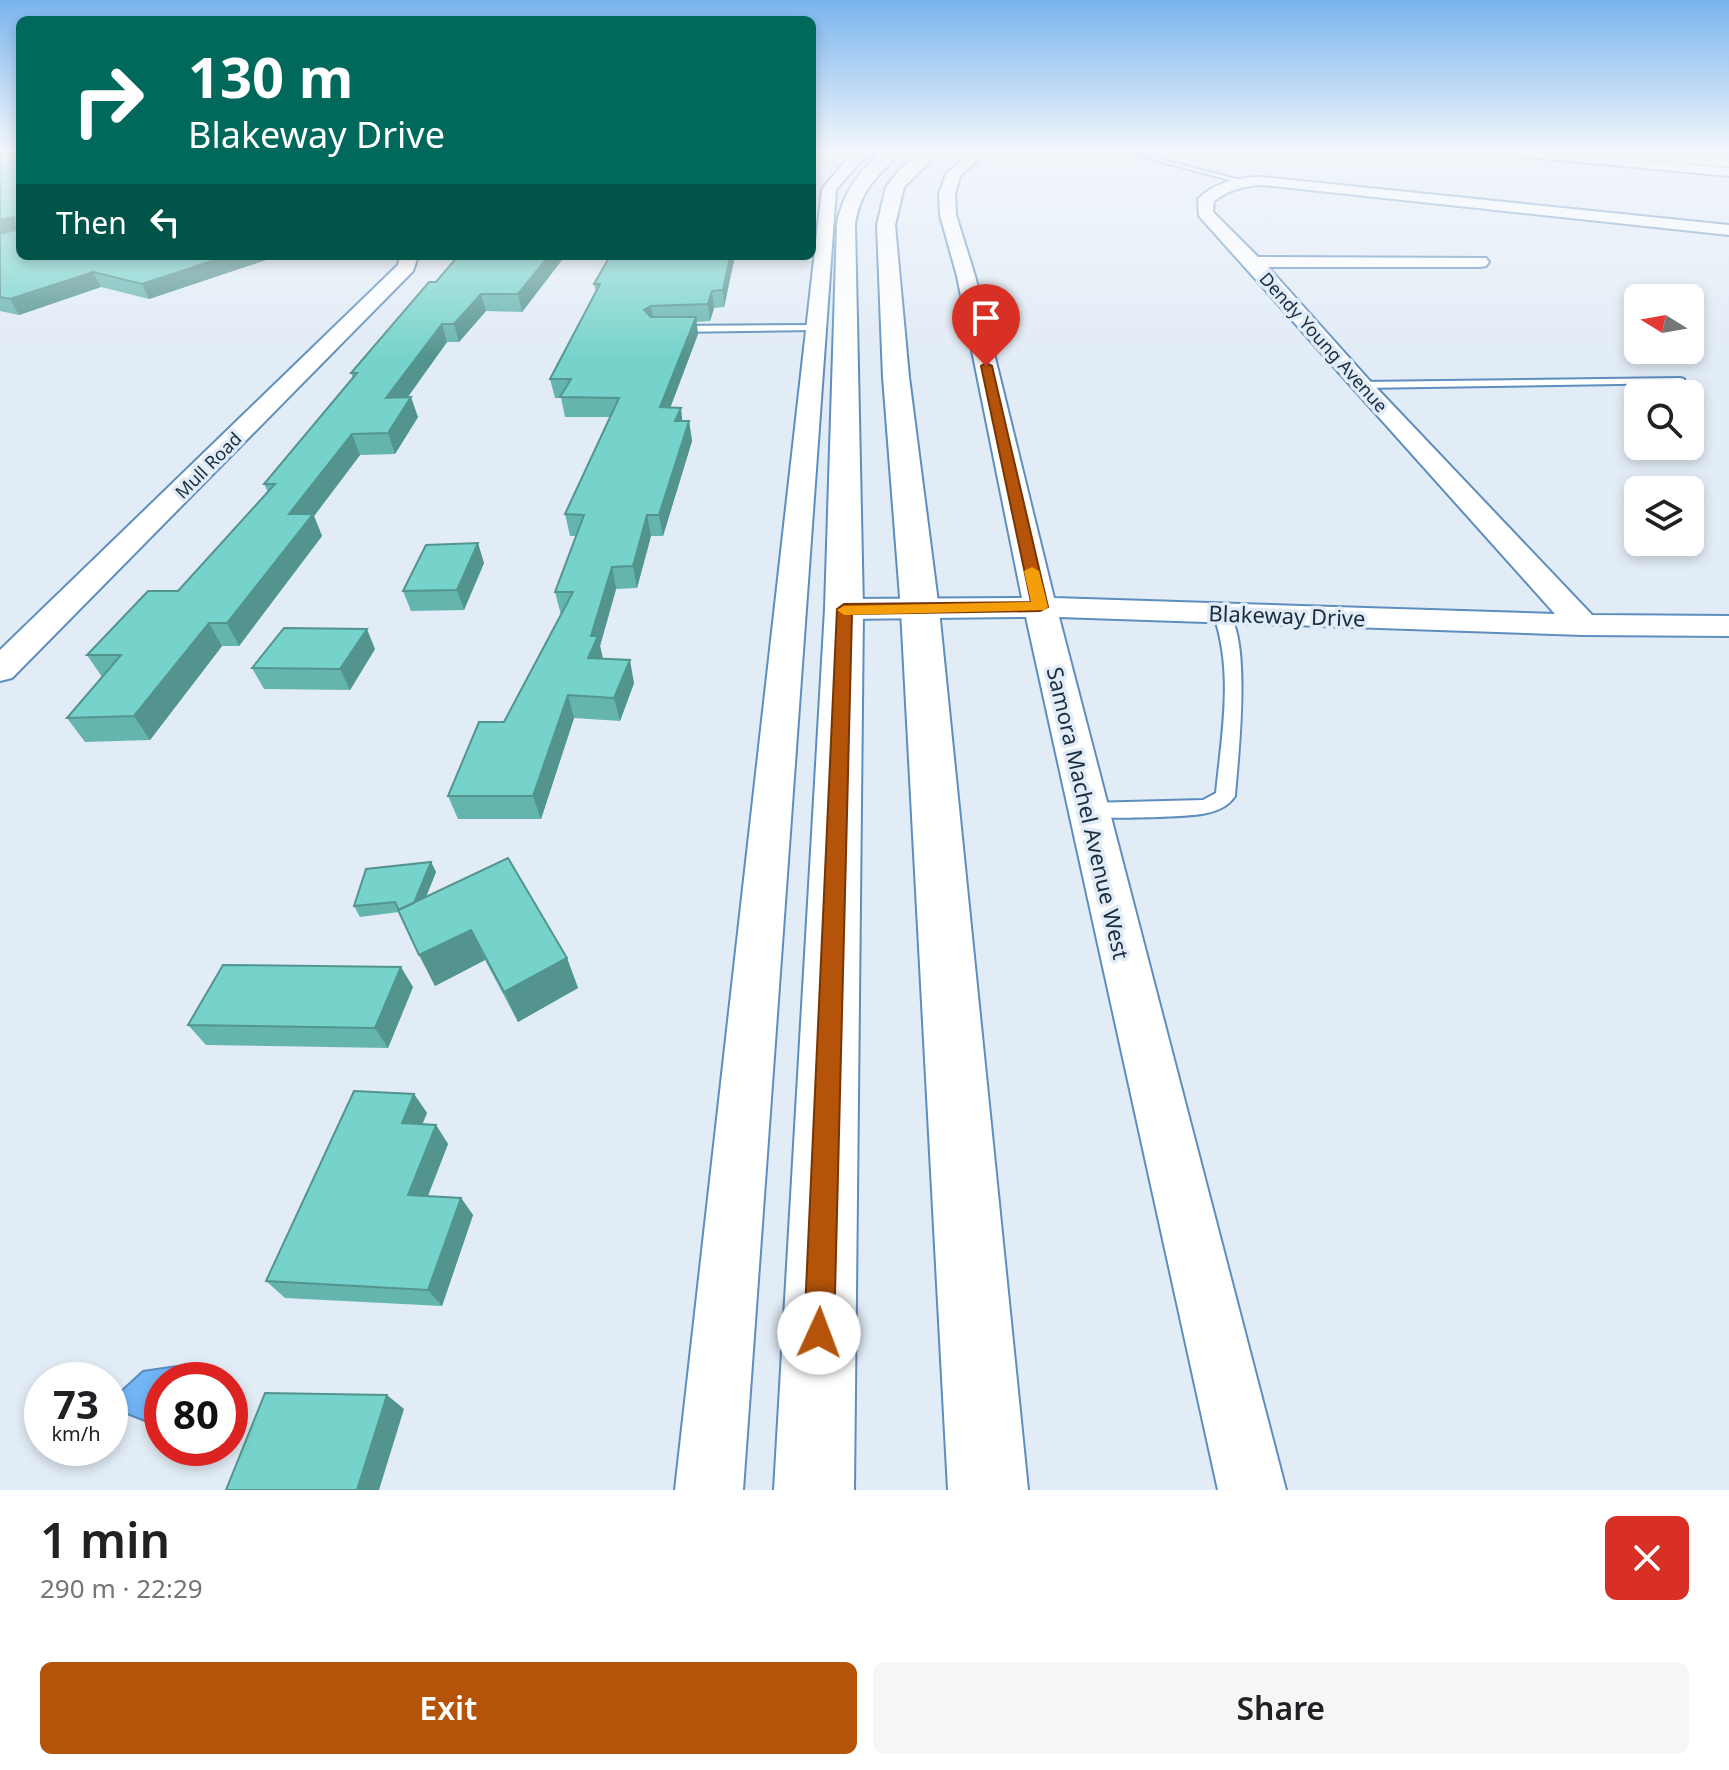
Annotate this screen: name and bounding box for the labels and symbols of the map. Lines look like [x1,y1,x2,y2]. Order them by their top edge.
street label: Dendy Young Avenue [1255,267,1393,417]
pin [952,284,1020,366]
north arrow [1624,284,1704,364]
street label: Mull Road [170,427,246,503]
street label: Blakeway Drive [1208,597,1366,633]
street label: Samora Machel Avenue West [1041,664,1137,962]
position arrow [777,1291,861,1375]
speed limit sign: 80 [144,1362,248,1466]

